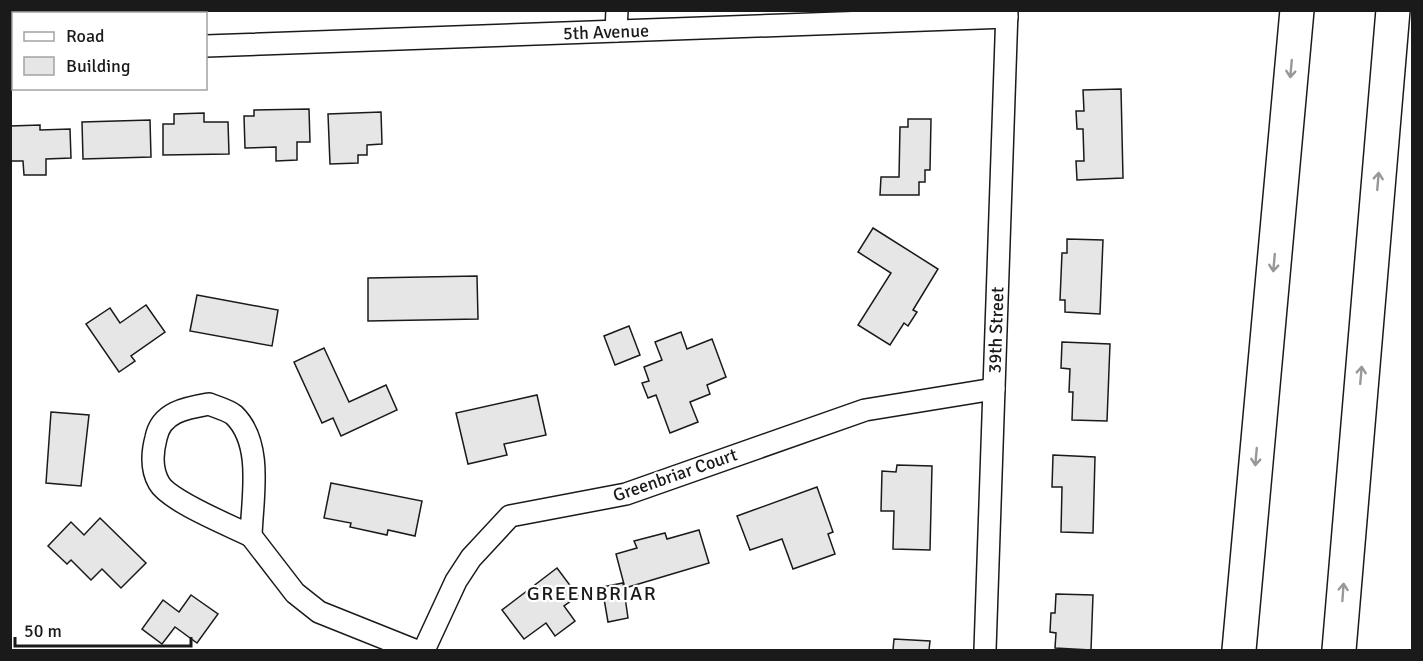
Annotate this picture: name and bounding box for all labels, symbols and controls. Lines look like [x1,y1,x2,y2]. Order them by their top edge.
legend [12,12,207,90]
street label: 5th Avenue [563,20,649,44]
text: Road [66,25,105,47]
text: Building [66,55,130,77]
one-way arrow [1285,58,1296,78]
one-way arrow [1373,172,1384,192]
one-way arrow [1268,252,1279,272]
street label: 39th Street [983,286,1009,374]
one-way arrow [1355,366,1366,386]
street label: Greenbriar Court [610,443,740,507]
one-way arrow [1250,447,1261,467]
district label: GREENBRIAR [527,581,657,606]
one-way arrow [1338,583,1349,603]
scale bar [15,610,190,648]
text: 50 m [24,620,62,642]

